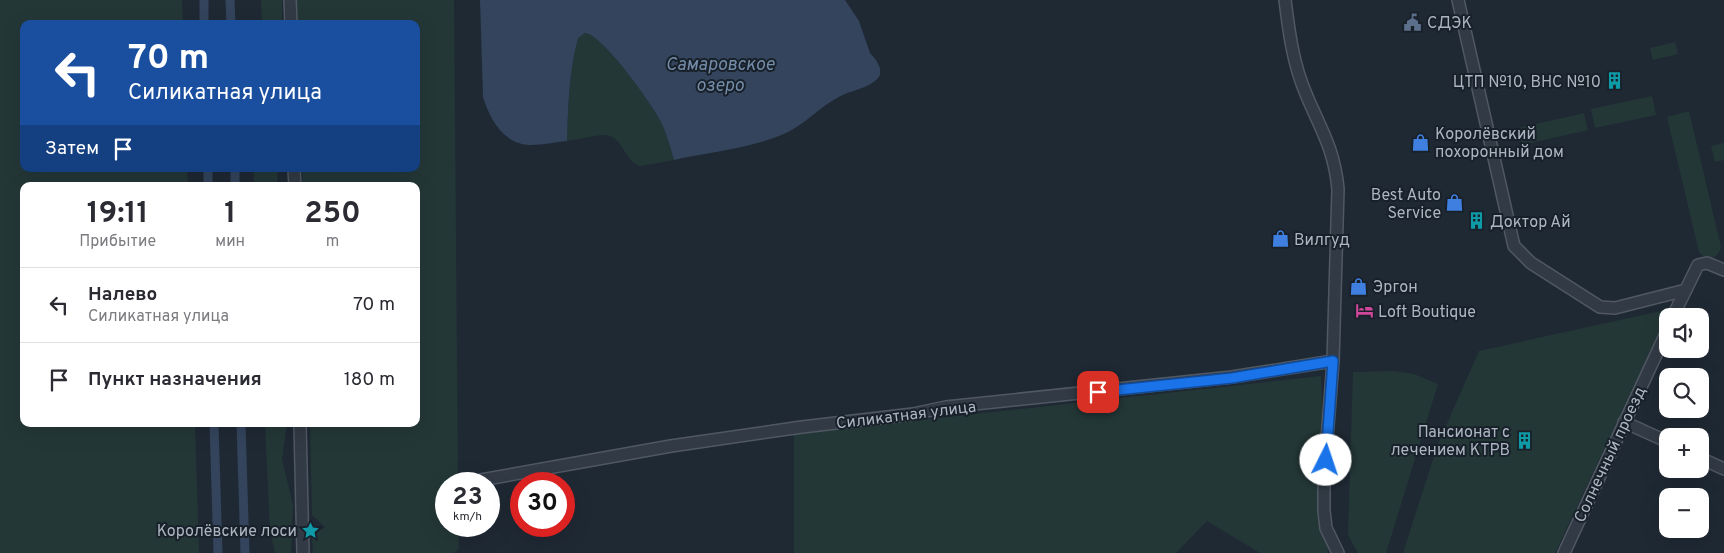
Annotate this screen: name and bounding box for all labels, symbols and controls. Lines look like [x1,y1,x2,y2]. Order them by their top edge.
public building icon: СДЭК [1403,12,1423,32]
place label: СДЭК [1427,14,1472,34]
text: 70 m [128,37,209,81]
icon: left [45,40,110,105]
water label: Самаровское озеро [666,54,775,98]
building icon: ЦТП №10, ВНС №10 [1605,71,1625,91]
place label: ЦТП №10, ВНС №10 [1453,73,1601,93]
text: Силикатная улица [128,80,322,107]
place label: Королёвский похоронный дом [1435,125,1564,163]
shop icon: Королёвский похоронный дом [1411,132,1431,152]
icon: arrive [109,135,137,163]
text: Затем [45,137,99,161]
place label: Best Auto Service [1371,186,1441,224]
shop icon: Best Auto Service [1445,193,1465,213]
text: 19:11 [87,196,148,233]
text: 1 [224,196,236,233]
text: 250 [304,196,361,233]
building icon: Доктор Ай [1466,211,1486,231]
place label: Доктор Ай [1490,213,1571,233]
shop icon: Вилгуд [1270,229,1290,249]
place label: Вилгуд [1294,231,1350,251]
text: Прибытие [79,232,156,252]
text: мин [215,232,245,252]
text: m [326,232,339,252]
shop icon: Эргон [1349,276,1369,296]
place label: Эргон [1373,278,1418,298]
text: Налево [88,283,157,307]
icon: left [45,291,73,319]
text: 70 m [353,293,395,317]
hotel icon: Loft Boutique [1354,301,1374,321]
place label: Loft Boutique [1378,303,1476,323]
text: Силикатная улица [88,307,229,327]
map controls [1659,308,1709,538]
button: sound [1659,308,1709,358]
icon: arrive [45,366,73,394]
text: Пункт назначения [88,368,262,392]
text: 180 m [344,368,395,392]
button: search [1659,368,1709,418]
pin [1077,371,1119,413]
icon: arrive [1084,378,1112,406]
street label: Солнечный проезд [1571,384,1651,526]
street label: Силикатная улица [835,397,977,435]
place label: Пансионат с лечением КТРВ [1391,423,1510,461]
button: + [1659,428,1709,478]
building icon: Пансионат с лечением КТРВ [1514,430,1534,450]
position arrow [1299,433,1351,485]
speed limit sign: 30 [510,472,575,537]
text: 23 [452,482,483,514]
button: − [1659,488,1709,538]
text: km/h [453,509,482,525]
place icon: Королёвские лоси [301,520,321,540]
place label: Королёвские лоси [157,522,297,542]

